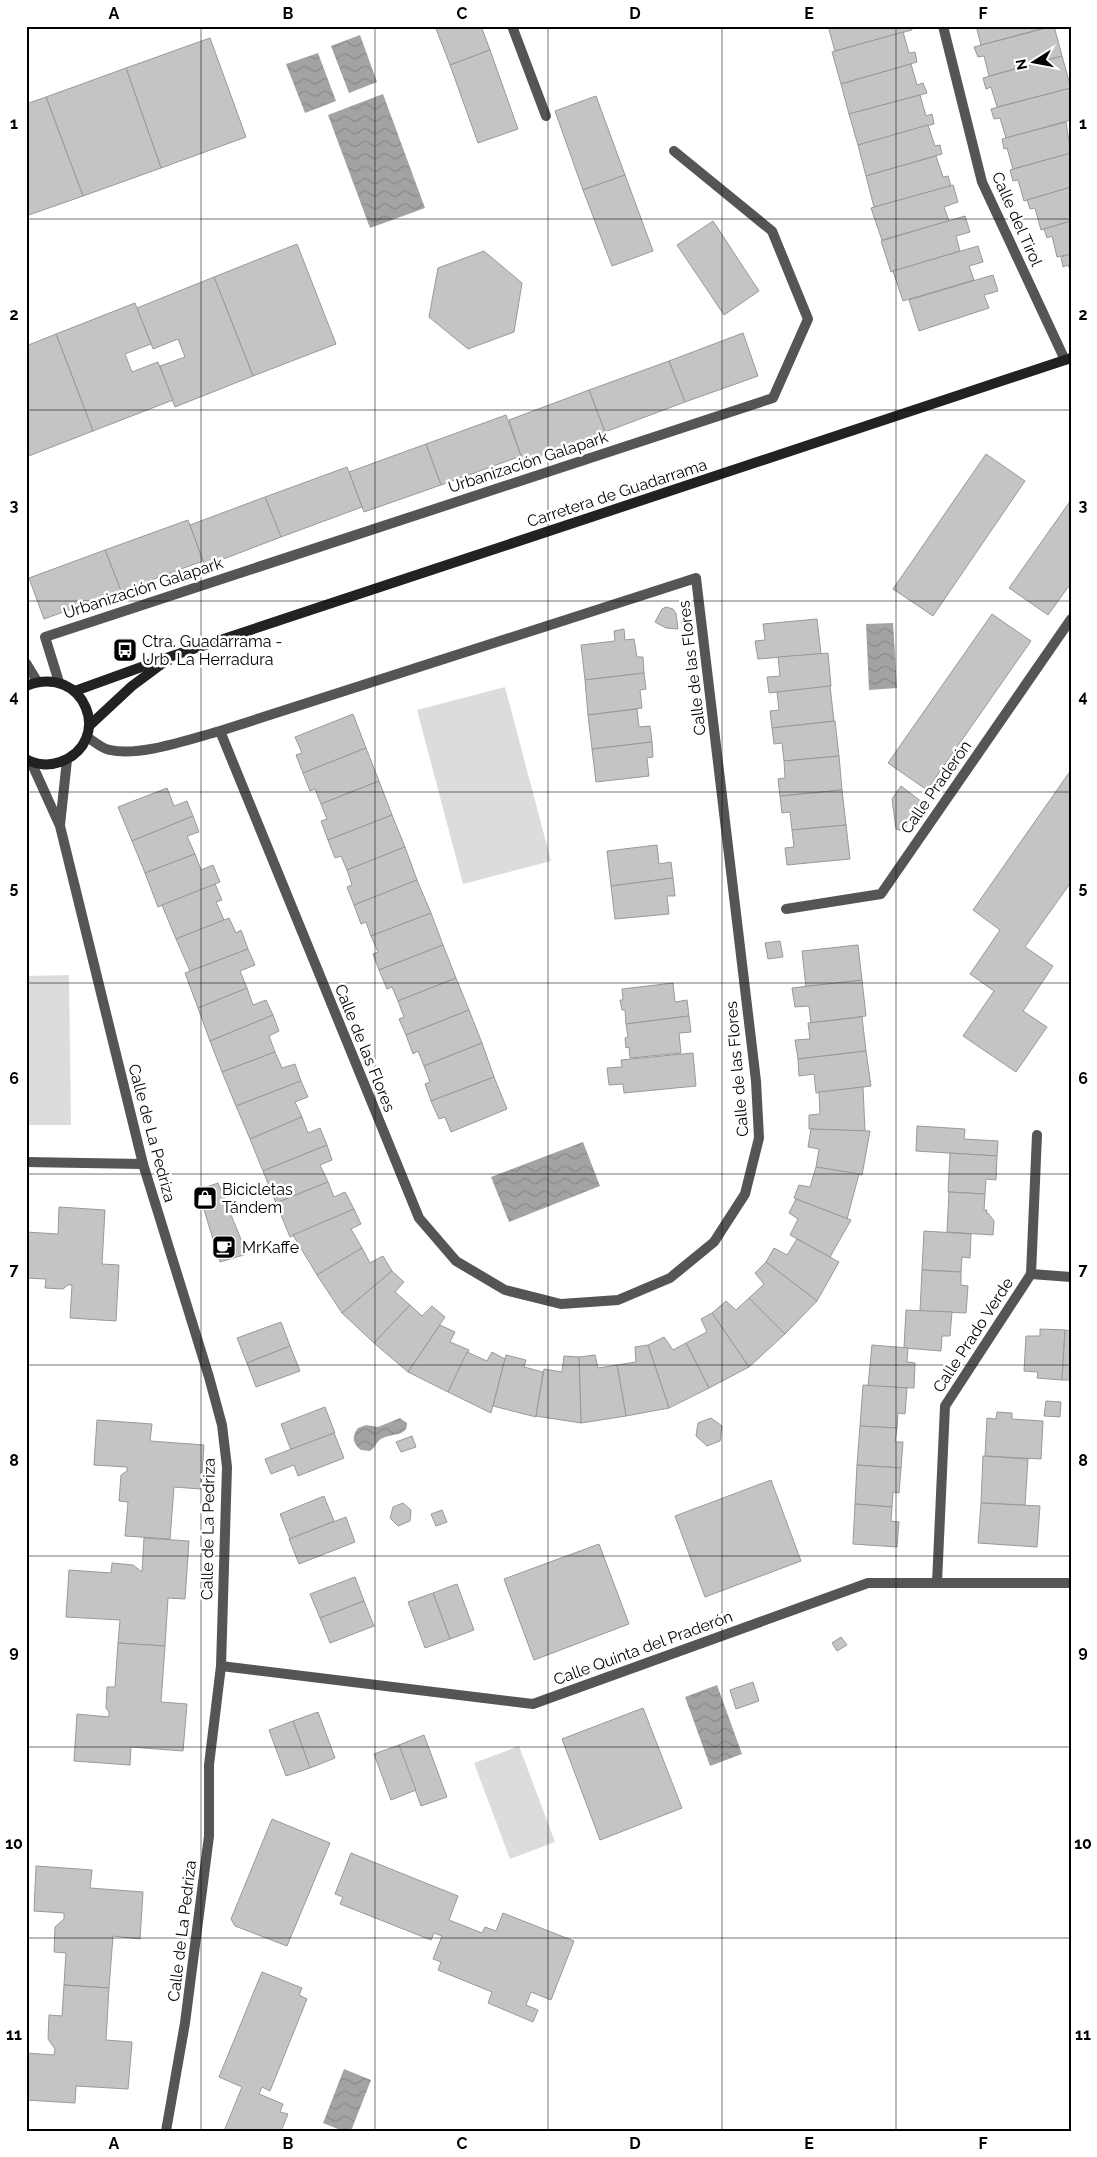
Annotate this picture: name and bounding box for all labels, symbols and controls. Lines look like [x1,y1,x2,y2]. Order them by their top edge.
text: A [109,4,120,23]
text: B [283,4,294,23]
text: C [457,4,468,23]
text: D [629,4,641,23]
text: E [804,4,814,23]
text: F [978,4,988,23]
north arrow [1010,38,1060,88]
text: N [1012,58,1030,71]
text: 1 [10,114,18,133]
text: 1 [1079,114,1087,133]
street label: Calle del Tirol [988,169,1047,270]
text: 2 [9,305,19,324]
text: 2 [1078,305,1088,324]
street label: Urbanización Galapark [446,427,611,497]
street label: Carretera de Guadarrama [525,455,709,531]
text: 3 [10,496,19,515]
text: 3 [1079,496,1088,515]
street label: Urbanización Galapark [61,553,226,623]
street label: Calle de las Flores [674,599,710,737]
place label: Ctra. Guadarrama - Urb. La Herradura [142,632,282,669]
bus stop icon: Ctra. Guadarrama - Urb. La Herradura [112,637,138,663]
text: 4 [9,687,19,706]
text: 4 [1078,687,1088,706]
street label: Calle Praderón [897,737,975,837]
text: 5 [10,878,19,897]
text: 5 [1079,878,1088,897]
street label: Calle de las Flores [331,981,399,1115]
street label: Calle de las Flores [722,1000,752,1138]
street label: Calle de La Pedriza [124,1062,180,1204]
text: 6 [9,1069,19,1088]
text: 6 [1078,1069,1088,1088]
place label: Bicicletas Tándem [222,1180,293,1217]
shop icon: Bicicletas Tándem [192,1185,218,1211]
cafe icon: MrKaffe [211,1234,237,1260]
place label: MrKaffe [242,1238,299,1257]
text: 7 [10,1260,19,1279]
text: 7 [1079,1260,1088,1279]
street label: Calle Prado Verde [929,1274,1017,1396]
text: 8 [9,1451,19,1470]
text: 8 [1078,1451,1088,1470]
street label: Calle de La Pedriza [197,1458,219,1600]
street label: Calle Quinta del Praderón [551,1607,735,1689]
text: 9 [9,1642,19,1661]
text: 9 [1078,1642,1088,1661]
text: 10 [5,1834,23,1853]
text: 10 [1074,1834,1092,1853]
street label: Calle de La Pedriza [164,1859,200,2003]
text: 11 [6,2025,22,2044]
text: 11 [1075,2025,1091,2044]
text: A [109,2134,120,2153]
text: B [283,2134,294,2153]
text: C [457,2134,468,2153]
text: D [629,2134,641,2153]
text: E [804,2134,814,2153]
text: F [978,2134,988,2153]

